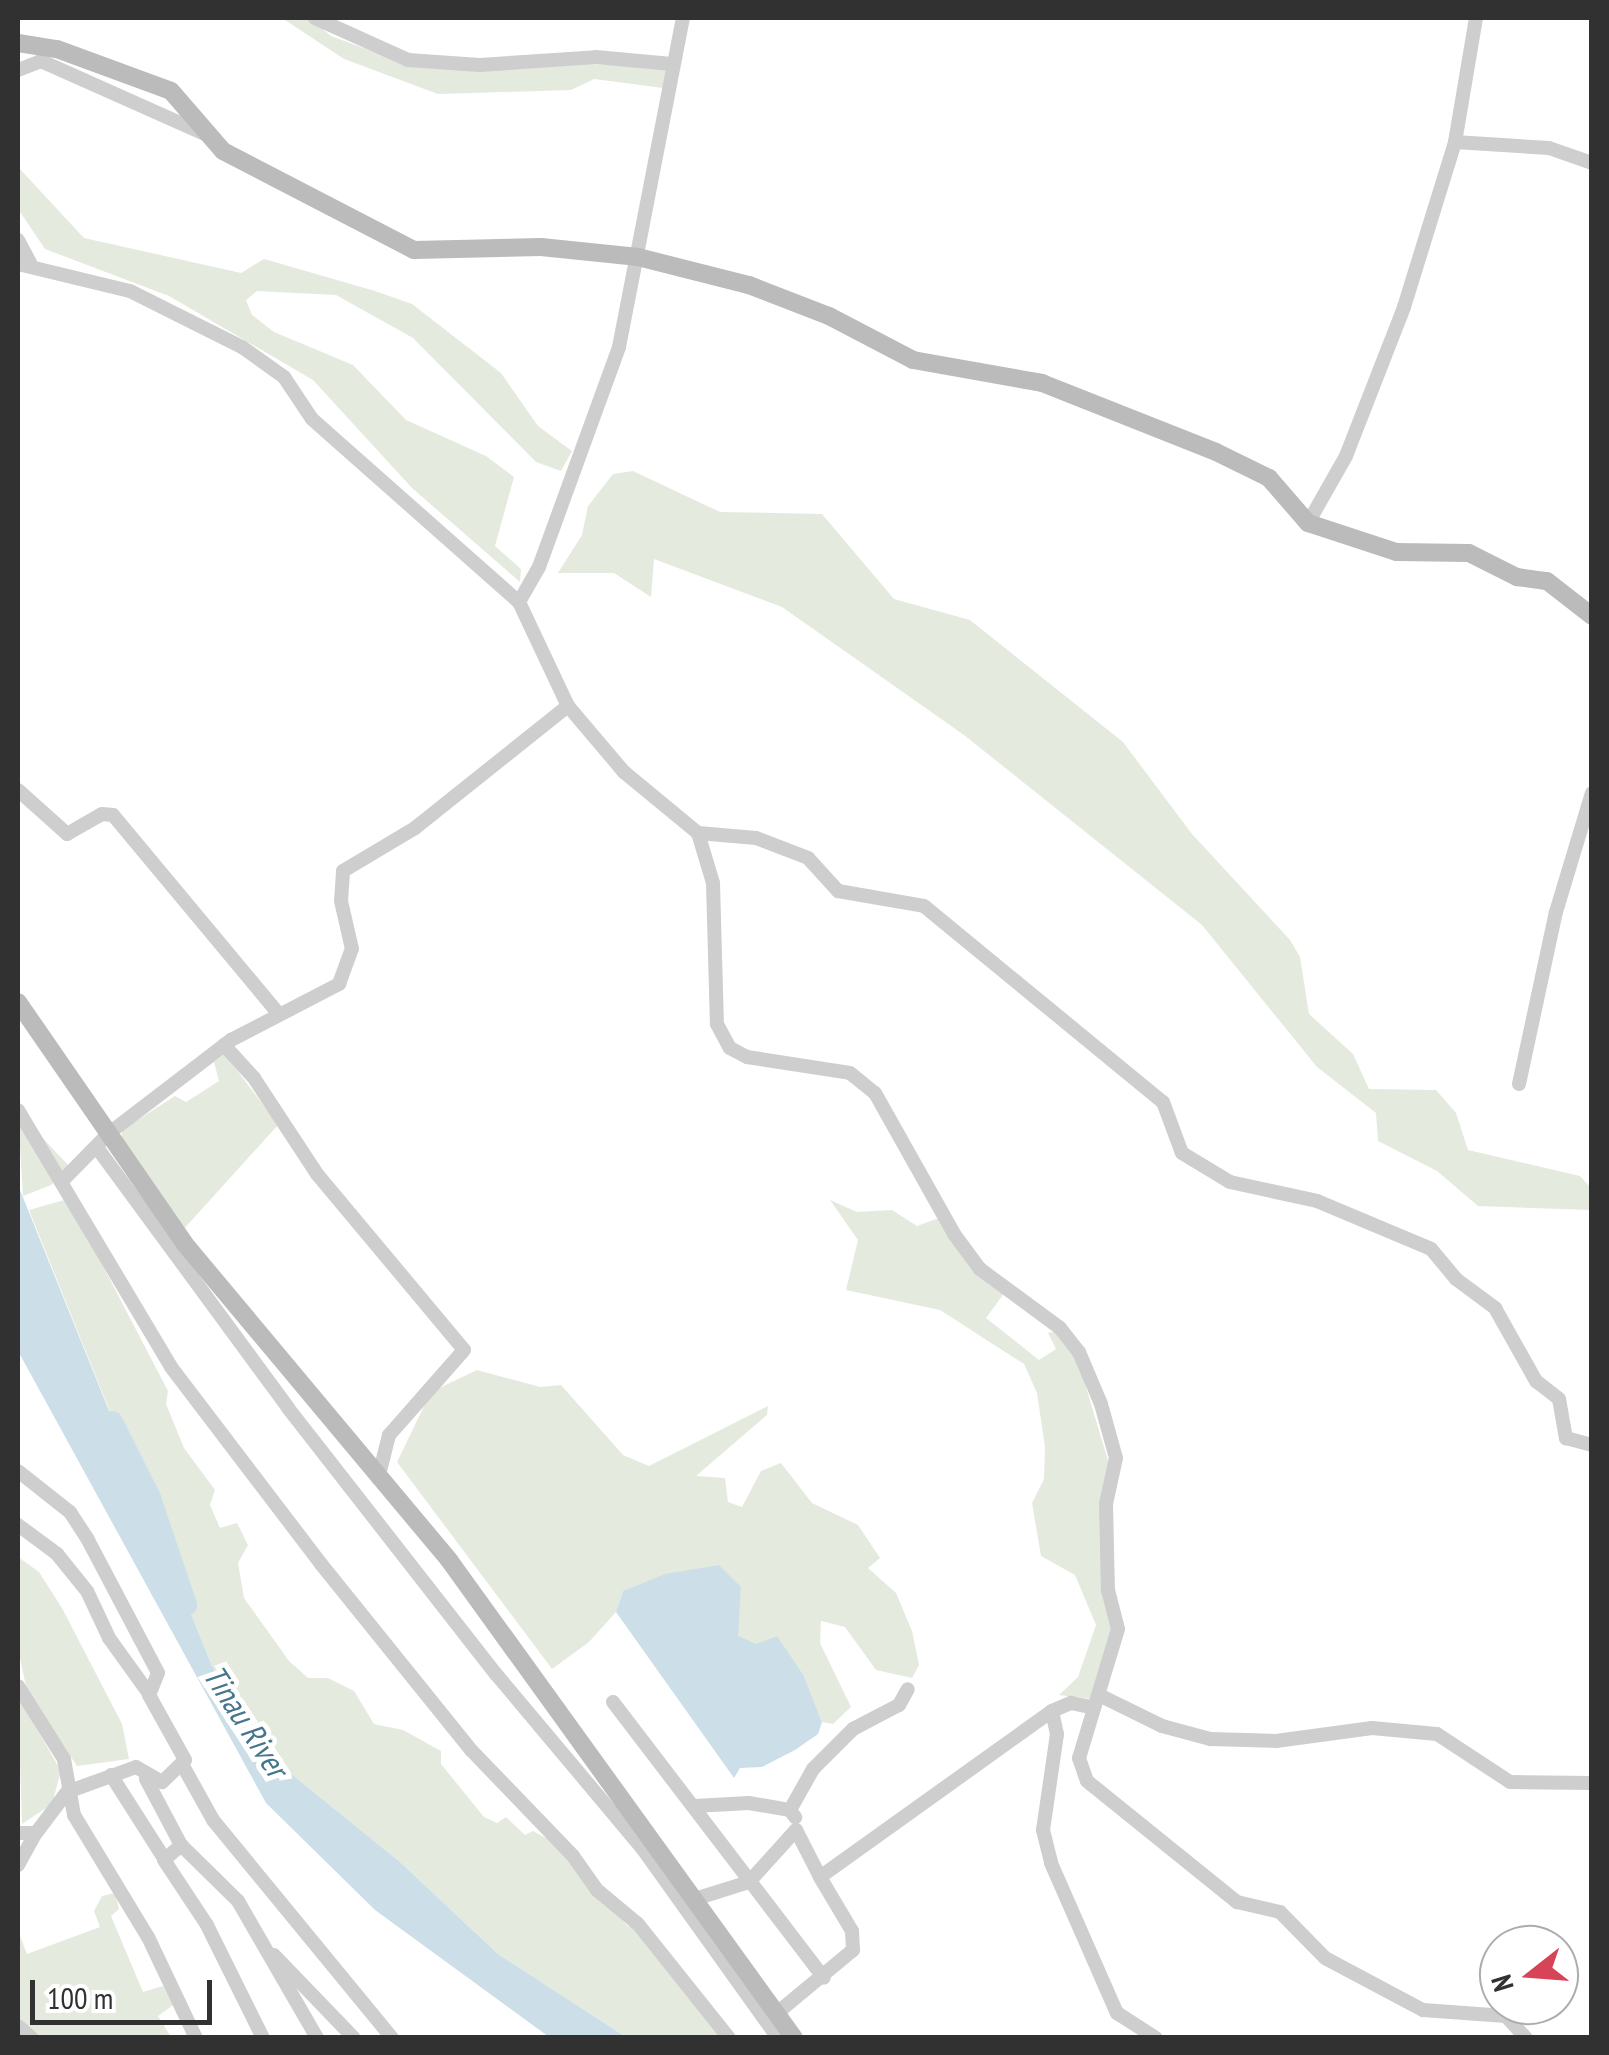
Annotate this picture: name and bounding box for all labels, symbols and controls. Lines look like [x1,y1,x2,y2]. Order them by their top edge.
water label: Tinau River [196,1658,296,1784]
north arrow [1479,1925,1579,2025]
scale bar [35,1960,218,2022]
text: N [1482,1971,1522,1996]
text: 100 m [47,1978,113,2017]

